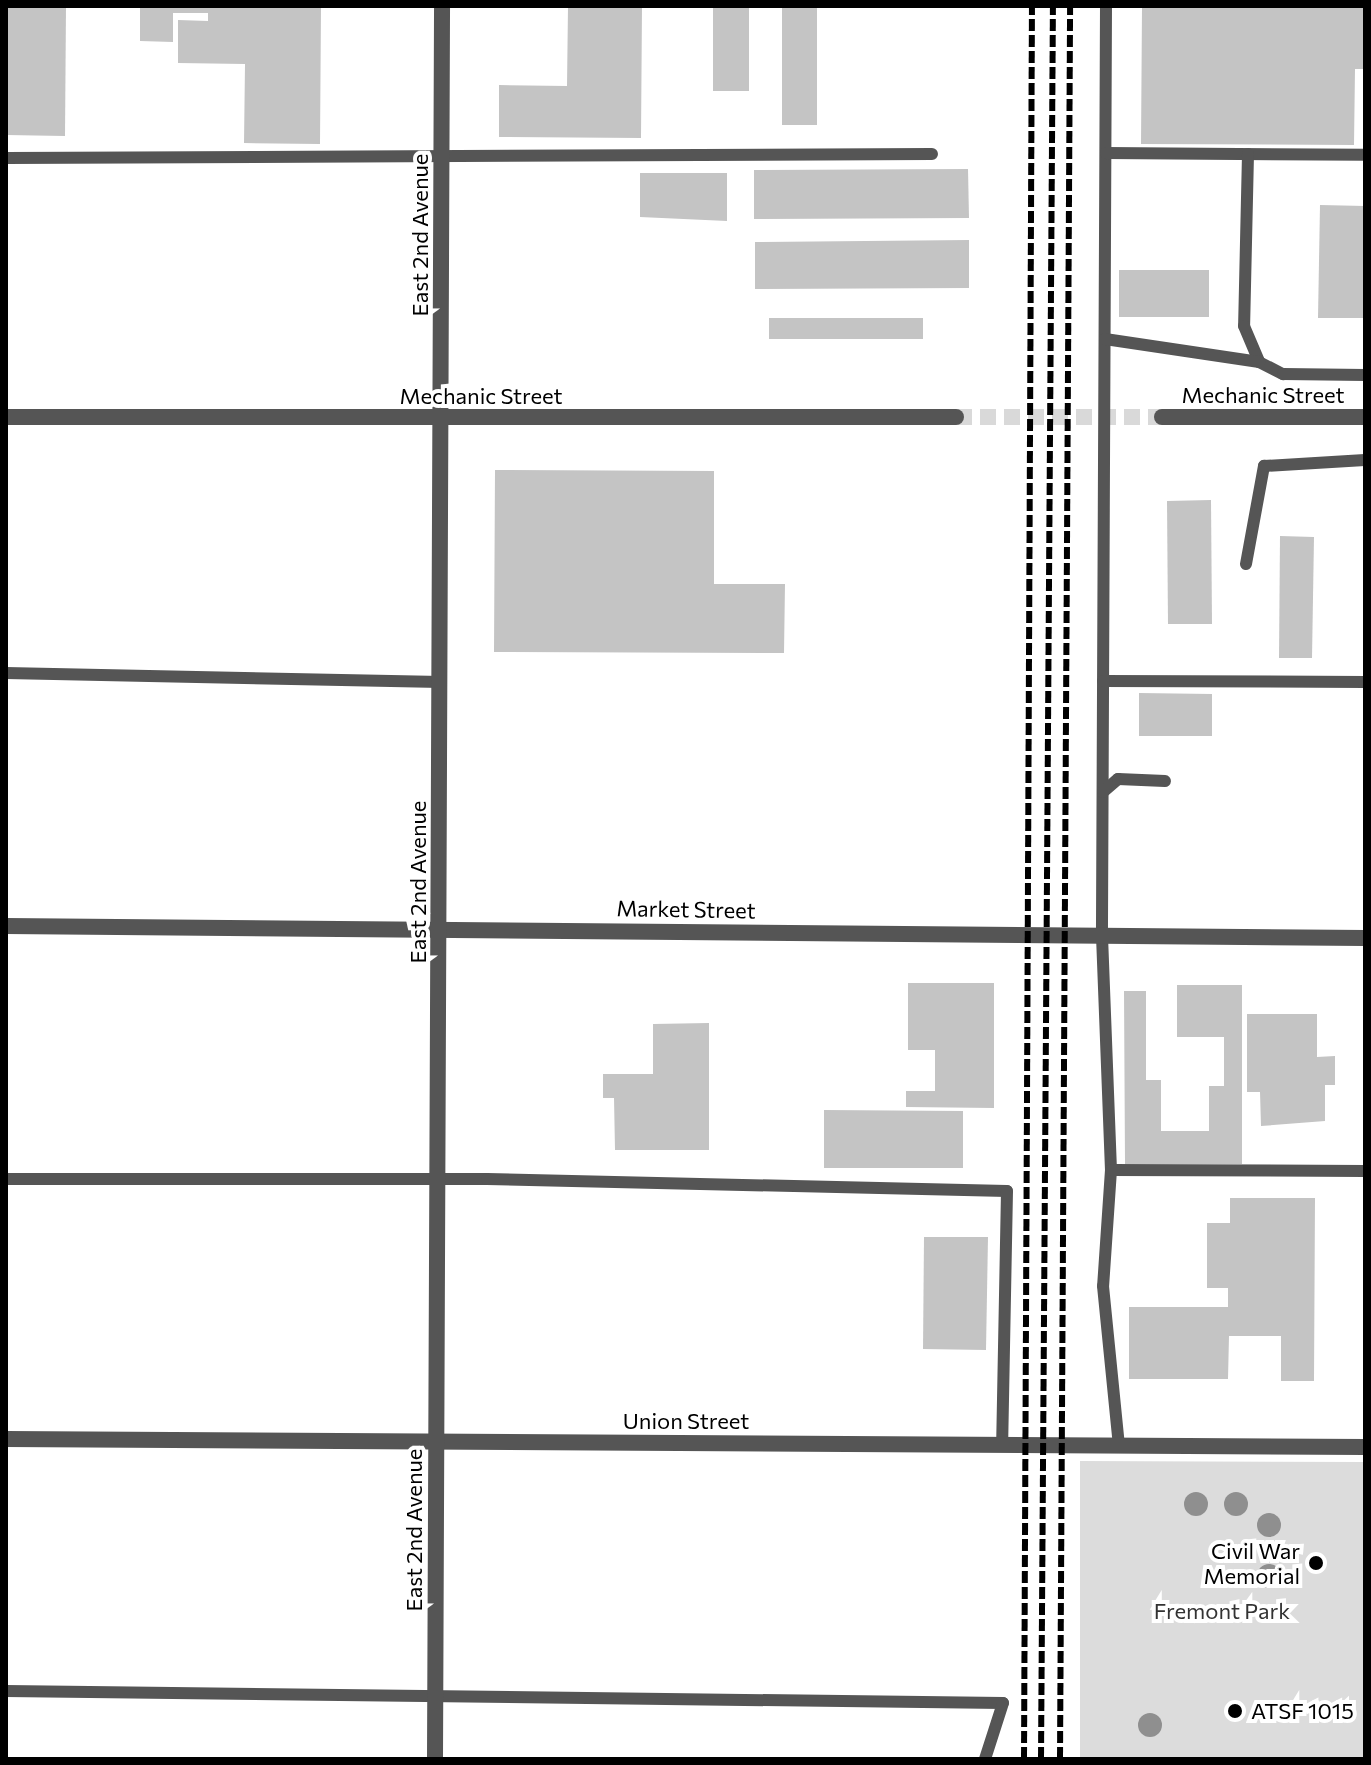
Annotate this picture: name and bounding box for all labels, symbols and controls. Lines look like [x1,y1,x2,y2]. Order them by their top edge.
street label: East 2nd Avenue [407,154,433,316]
street label: Mechanic Street [1181,382,1345,408]
street label: Mechanic Street [399,383,563,409]
street label: East 2nd Avenue [405,801,431,963]
street label: Market Street [616,895,756,923]
street label: Union Street [623,1408,749,1434]
street label: East 2nd Avenue [401,1449,427,1611]
place label: Civil War Memorial [1204,1537,1300,1588]
marker: Civil War Memorial [1307,1554,1325,1572]
park label: Fremont Park [1154,1598,1290,1624]
place label: ATSF 1015 [1251,1698,1354,1724]
marker: ATSF 1015 [1226,1702,1244,1720]

